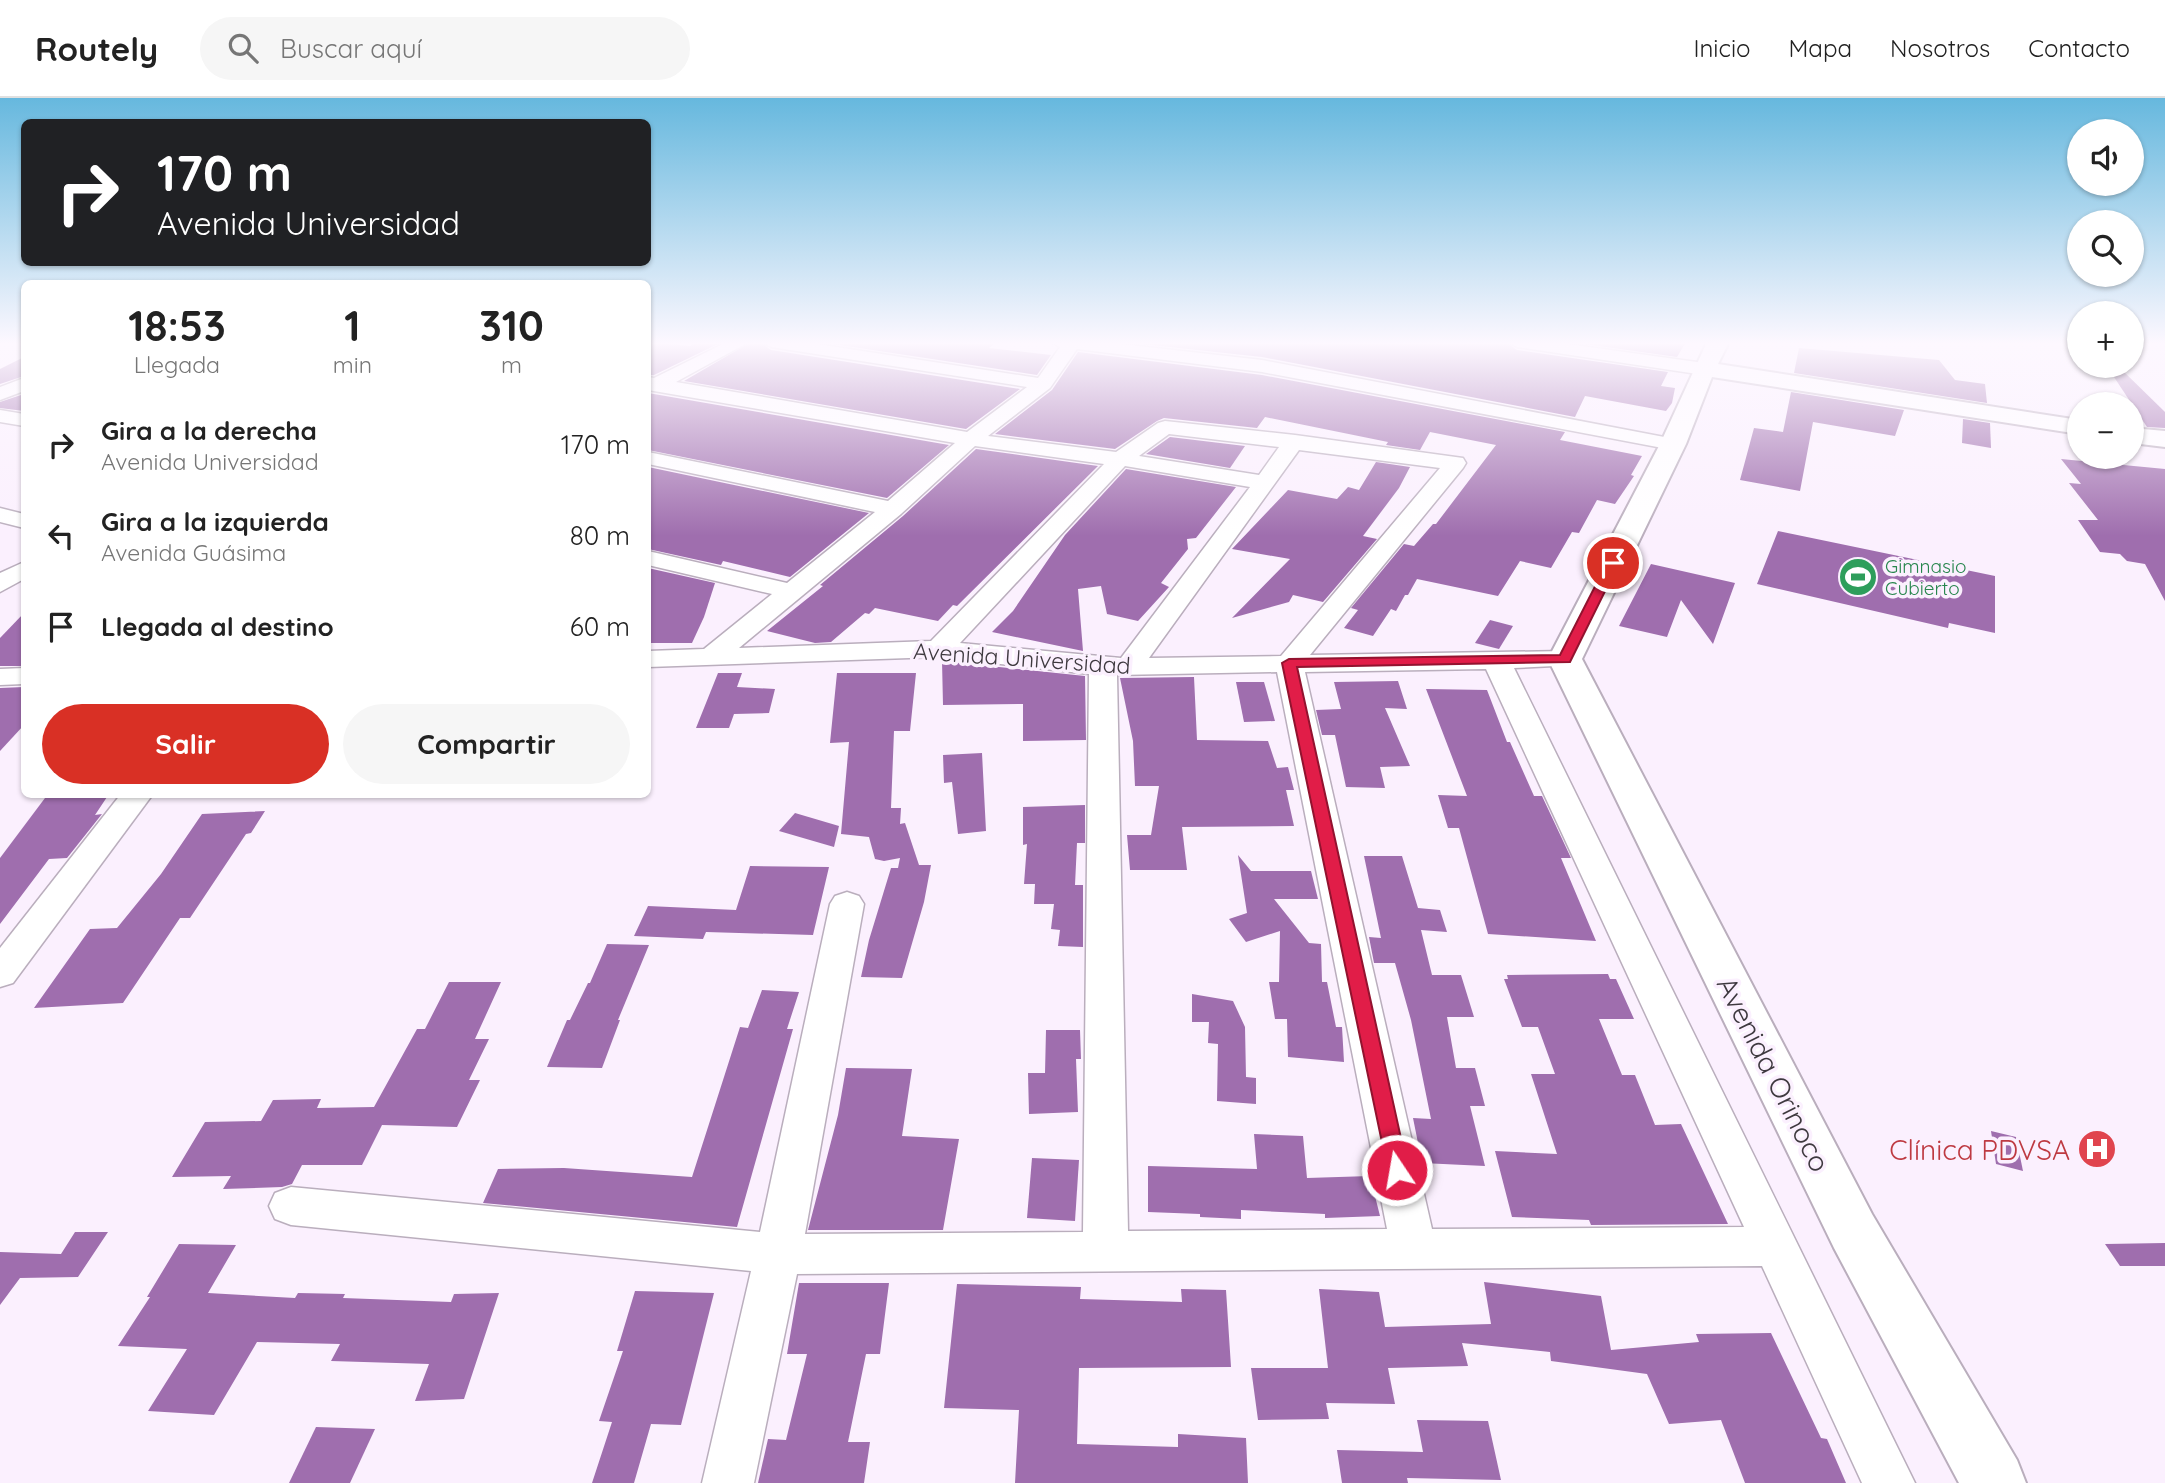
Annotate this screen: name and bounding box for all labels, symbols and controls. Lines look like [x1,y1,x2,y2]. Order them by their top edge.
search box [200,17,690,80]
text: Routely [35,28,158,69]
icon: search [224,29,262,67]
text: Buscar aquí [280,32,422,65]
text: Inicio [1693,33,1751,63]
text: Mapa [1789,33,1852,63]
text: Nosotros [1890,33,1990,63]
text: Contacto [2028,33,2130,63]
map controls [2067,119,2144,469]
button: sound [2067,119,2144,196]
text: 170 m [157,142,292,203]
icon: right [42,147,133,238]
text: Avenida Universidad [157,203,460,243]
button: search [2067,210,2144,287]
text: 18:53 [128,299,226,352]
text: 1 [344,299,361,352]
text: 310 [479,299,544,352]
button: + [2067,301,2144,378]
text: Llegada [134,350,220,379]
text: min [333,350,372,379]
text: m [501,350,522,379]
button: − [2067,392,2144,469]
text: Gira a la derecha [101,414,317,447]
icon: right [42,426,80,464]
text: 170 m [561,428,630,461]
text: Avenida Universidad [101,447,319,476]
text: Gira a la izquierda [101,505,329,538]
icon: left [42,517,80,555]
text: 80 m [570,519,630,552]
pin [1583,533,1643,593]
text: Avenida Guásima [101,538,286,567]
icon: arrive [1594,544,1632,582]
place label: Gimnasio Cubierto [1885,554,1967,600]
sports icon: Gimnasio Cubierto [1837,556,1879,598]
icon: arrive [42,608,80,646]
text: Llegada al destino [101,610,334,643]
text: 60 m [570,610,630,643]
street label: Avenida Universidad [912,636,1132,680]
button: Salir [42,704,329,784]
button: Compartir [343,704,630,784]
street label: Avenida Orinoco [1710,971,1838,1177]
hospital icon: Clínica PDVSA [2076,1128,2118,1170]
place label: Clínica PDVSA [1889,1132,2070,1167]
position arrow [1360,1133,1434,1207]

